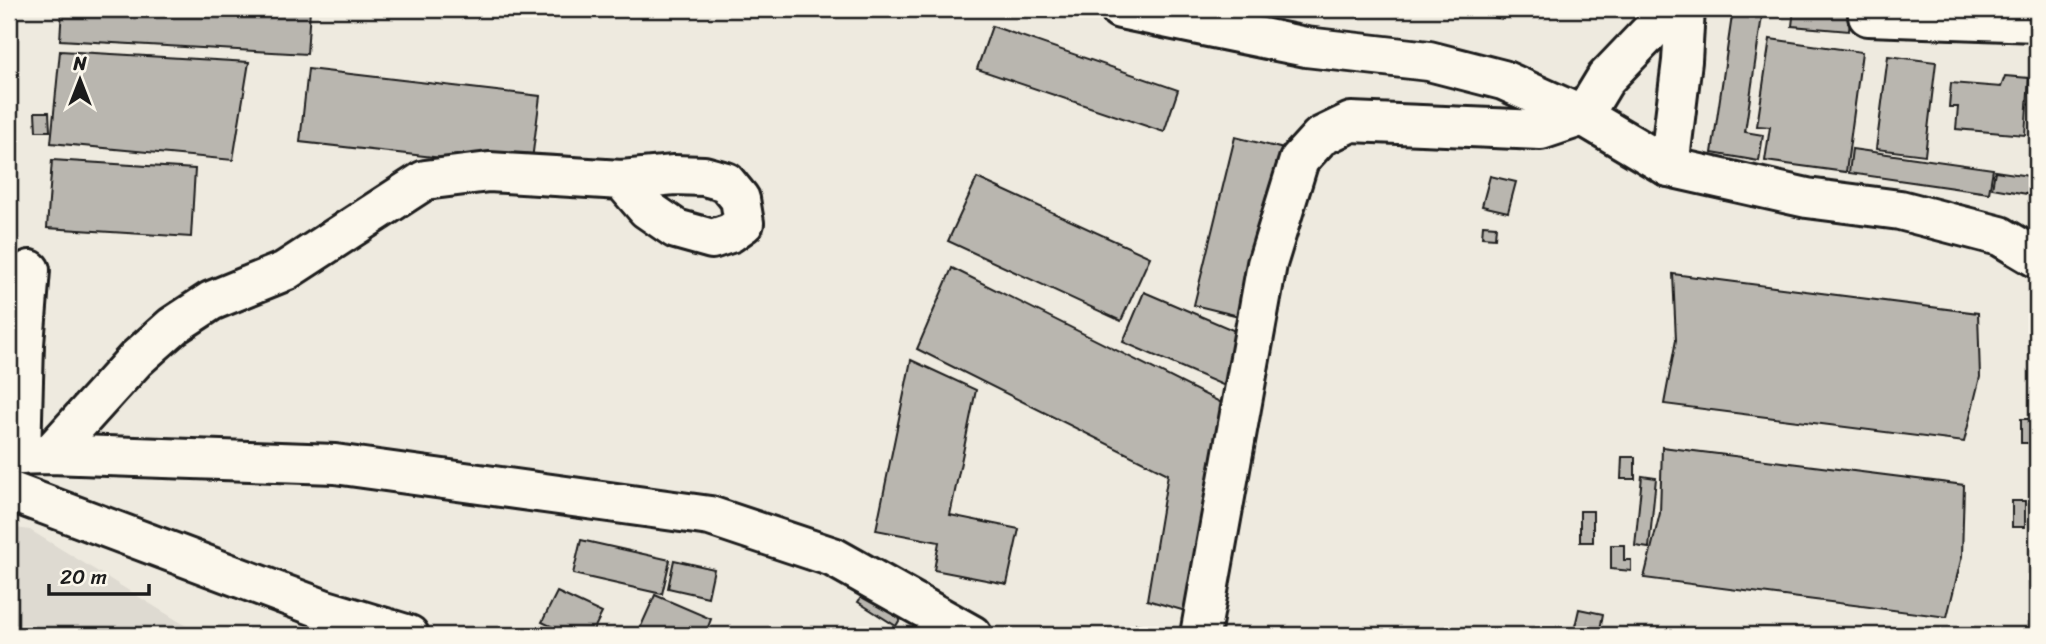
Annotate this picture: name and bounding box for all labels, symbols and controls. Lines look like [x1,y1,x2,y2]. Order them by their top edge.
north arrow [46,46,116,116]
text: N [72,47,87,80]
scale bar [49,553,149,597]
text: 20 m [60,558,107,596]

